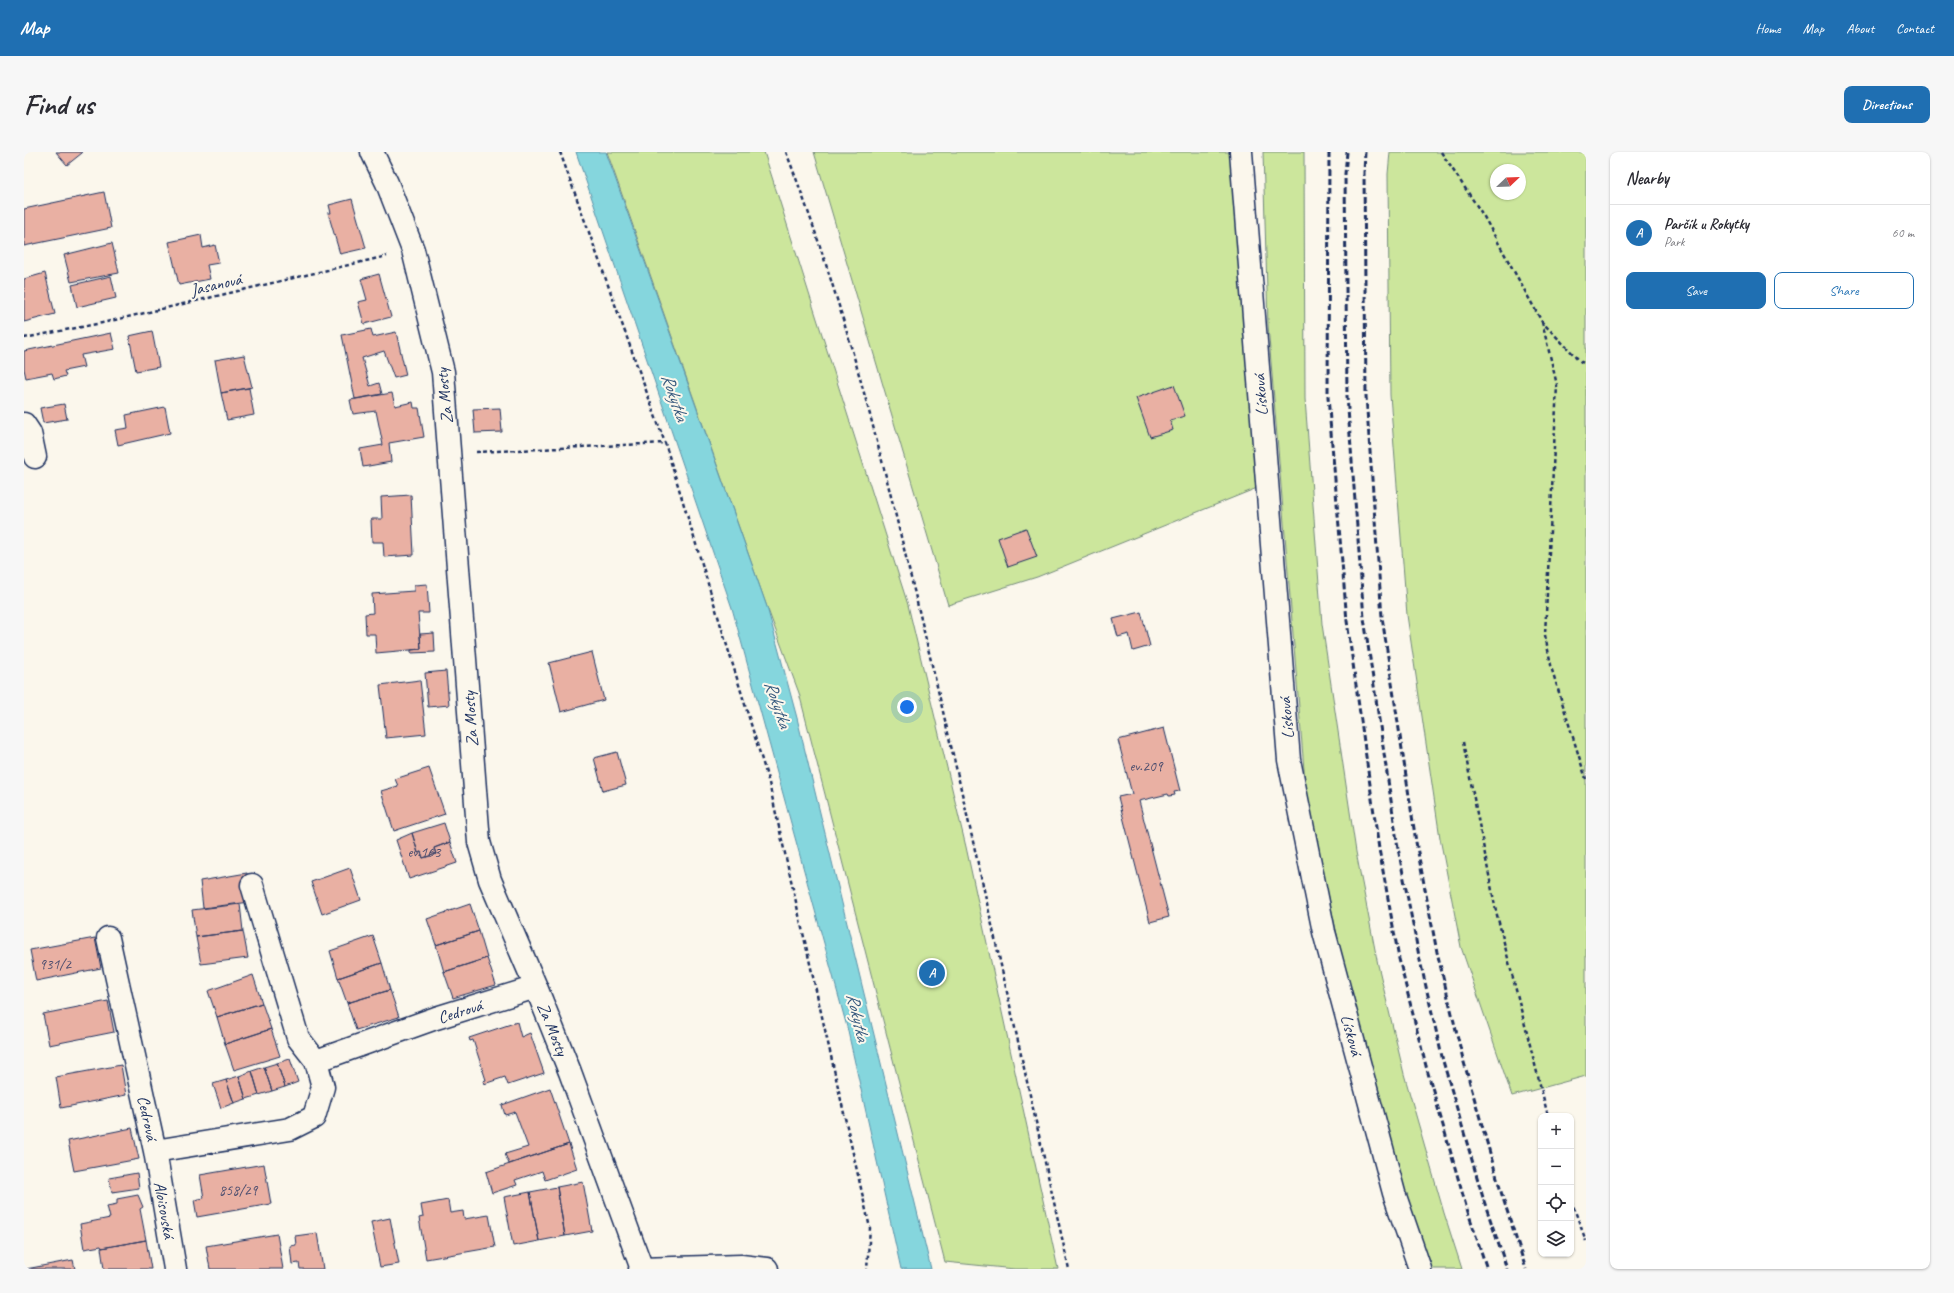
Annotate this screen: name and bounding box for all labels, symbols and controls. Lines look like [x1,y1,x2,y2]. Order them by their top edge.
text: Map [20,16,50,40]
text: Home [1755,20,1781,37]
text: Map [1803,20,1824,37]
text: About [1846,20,1874,37]
text: Contact [1896,20,1934,37]
button: Directions [1844,86,1930,123]
text: Find us [24,87,94,122]
north arrow [1490,164,1526,200]
text: Nearby [1626,168,1669,189]
text: Parčík u Rokytky [1664,215,1749,234]
text: A [1636,225,1642,241]
text: 60 m [1892,225,1914,241]
text: Park [1664,234,1685,250]
street label: Jasanová [188,268,245,301]
button: Save [1626,272,1766,309]
button: Share [1774,272,1914,309]
street label: Za Mosty [431,366,458,425]
water label: Rokytka [657,371,694,425]
street label: Lísková [1248,372,1272,416]
water label: Rokytka [760,678,797,732]
street label: Za Mosty [458,689,483,747]
street label: Lísková [1274,695,1299,740]
your location [897,697,917,717]
house number: ev.209 [1129,757,1164,776]
house number: ev.163 [407,843,442,862]
house number: 931/2 [39,955,72,974]
pin: A [919,958,945,988]
water label: Rokytka [842,991,875,1045]
street label: Cedrová [435,994,486,1028]
street label: Za Mosty [532,1000,573,1060]
street label: Lísková [1336,1012,1367,1059]
street label: Cedrová [133,1094,163,1144]
map controls [1538,1113,1574,1257]
button: + [1538,1113,1574,1149]
button: − [1538,1149,1574,1185]
street label: Aloisovská [149,1180,180,1242]
house number: 858/29 [219,1181,259,1200]
button: locate [1538,1185,1574,1221]
button: layers [1538,1221,1574,1257]

